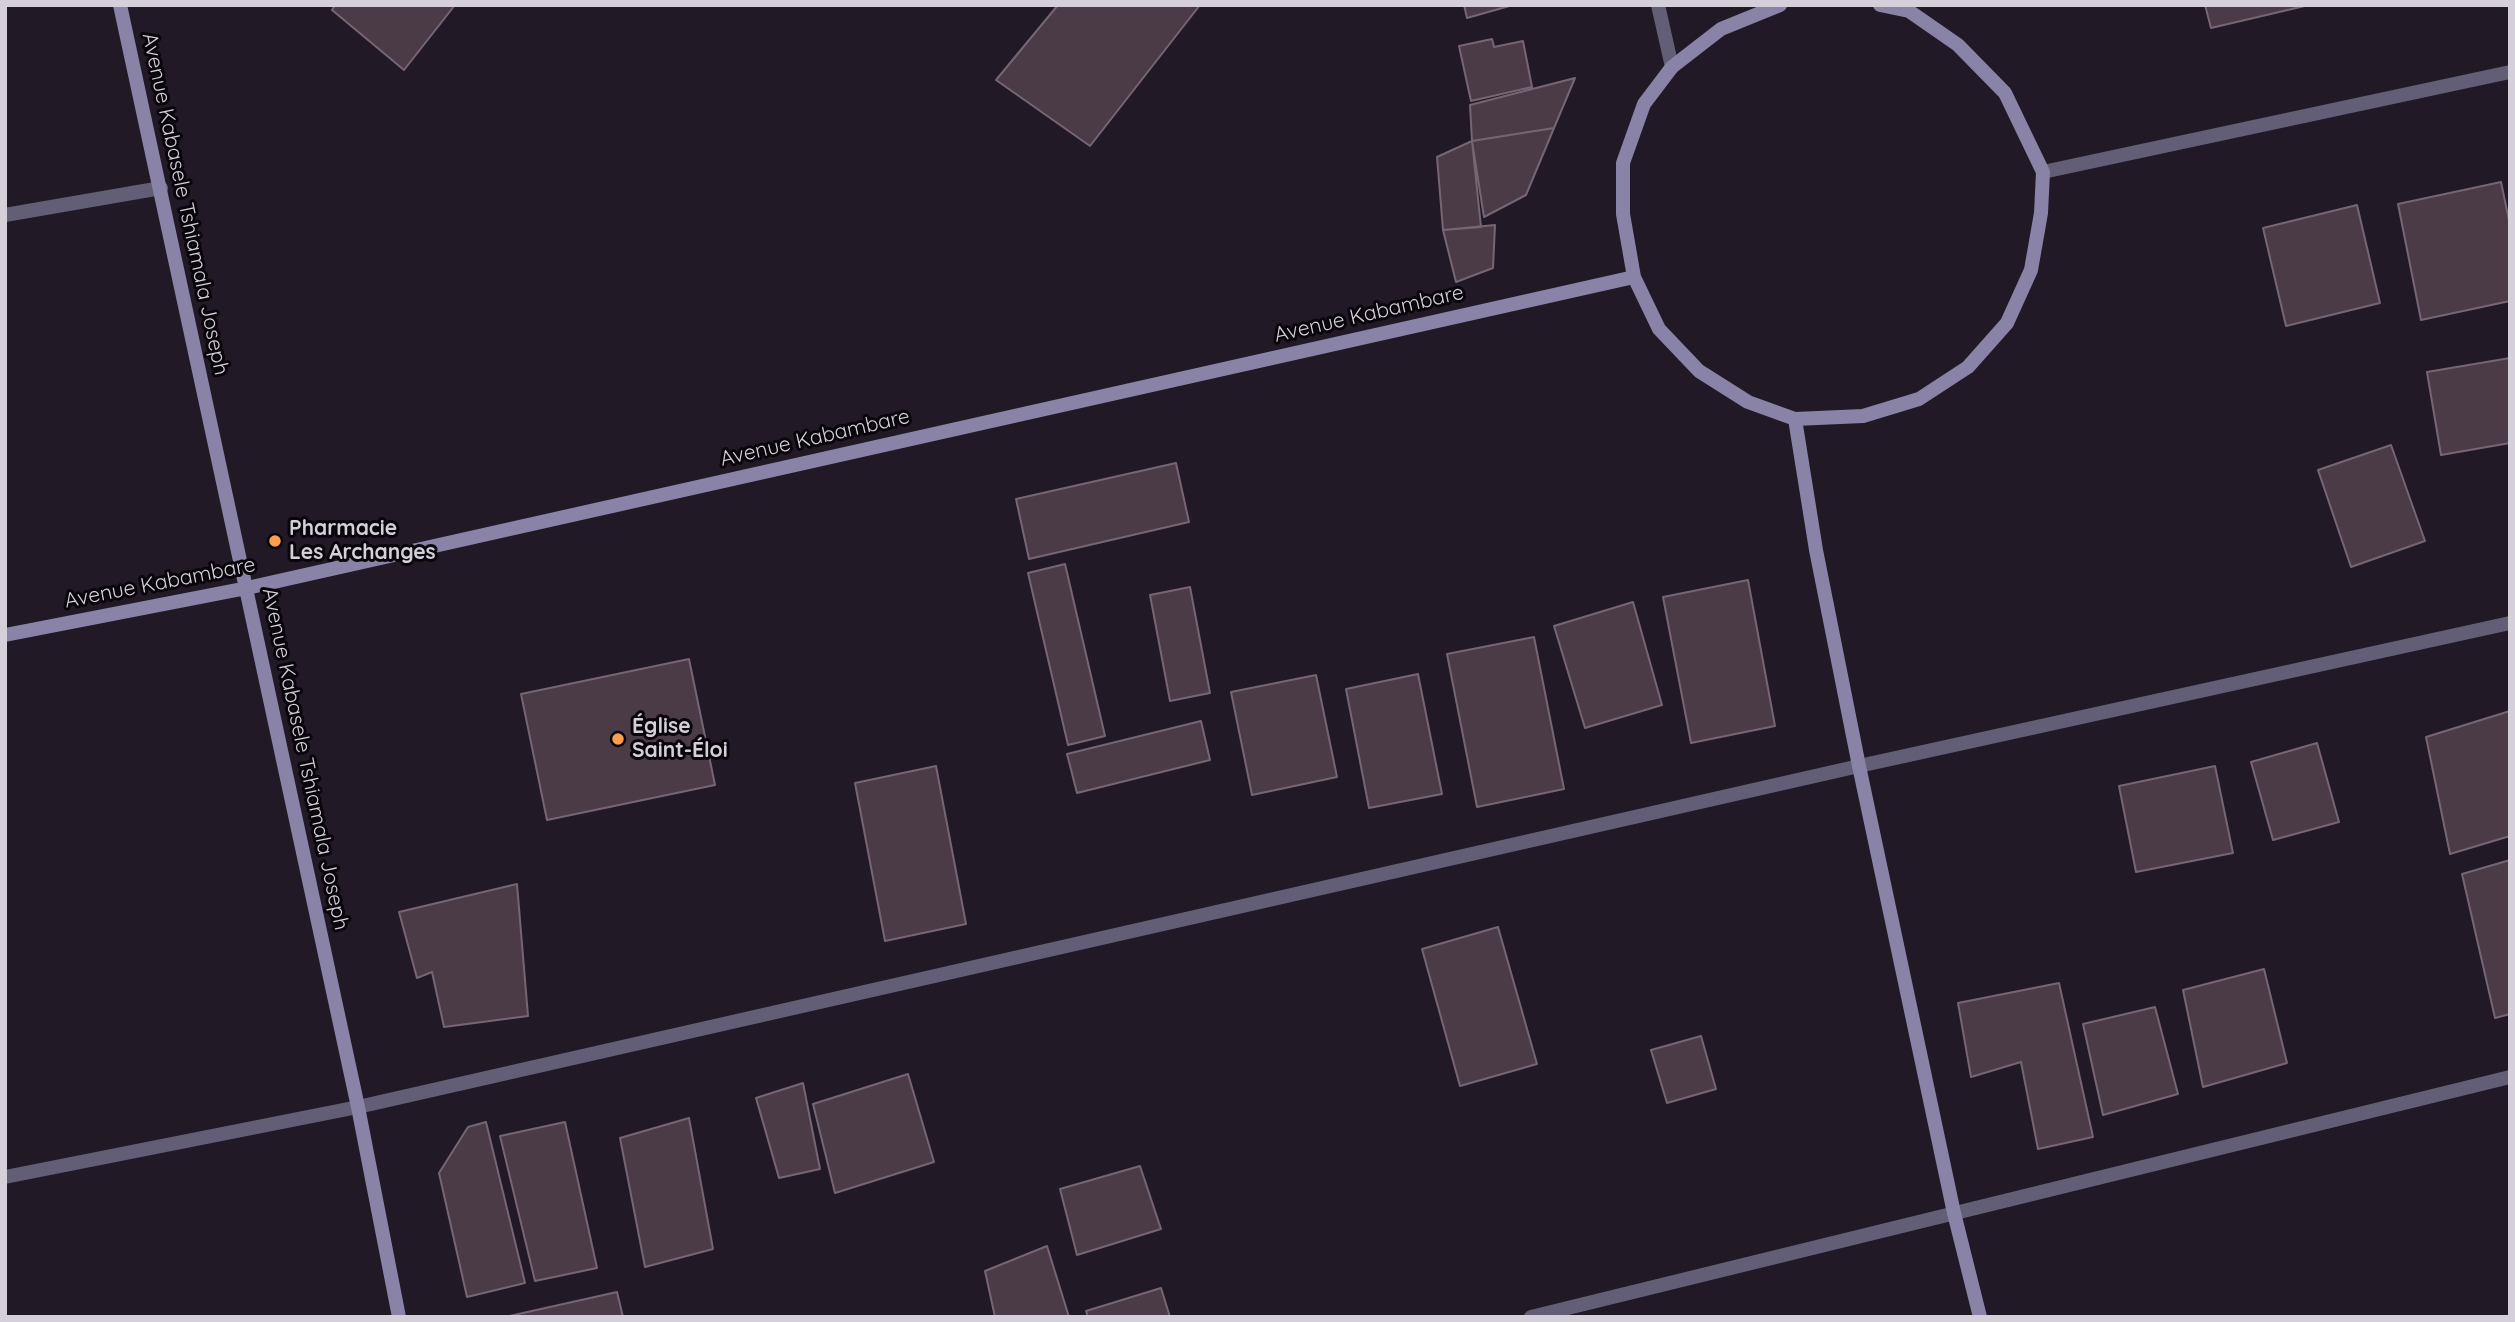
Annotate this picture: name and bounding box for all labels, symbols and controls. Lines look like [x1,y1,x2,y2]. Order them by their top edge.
street label: Avenue Kabasele Tshiamala Joseph [136,31,234,377]
street label: Avenue Kabambare [1272,280,1466,348]
street label: Avenue Kabambare [718,404,912,472]
place label: Pharmacie Les Archanges [289,516,436,566]
marker: Pharmacie Les Archanges [267,533,283,549]
street label: Avenue Kabambare [62,552,258,614]
street label: Avenue Kabasele Tshiamala Joseph [256,586,354,932]
place label: Église Saint-Éloi [632,714,728,764]
marker: Église Saint-Éloi [610,731,626,747]

